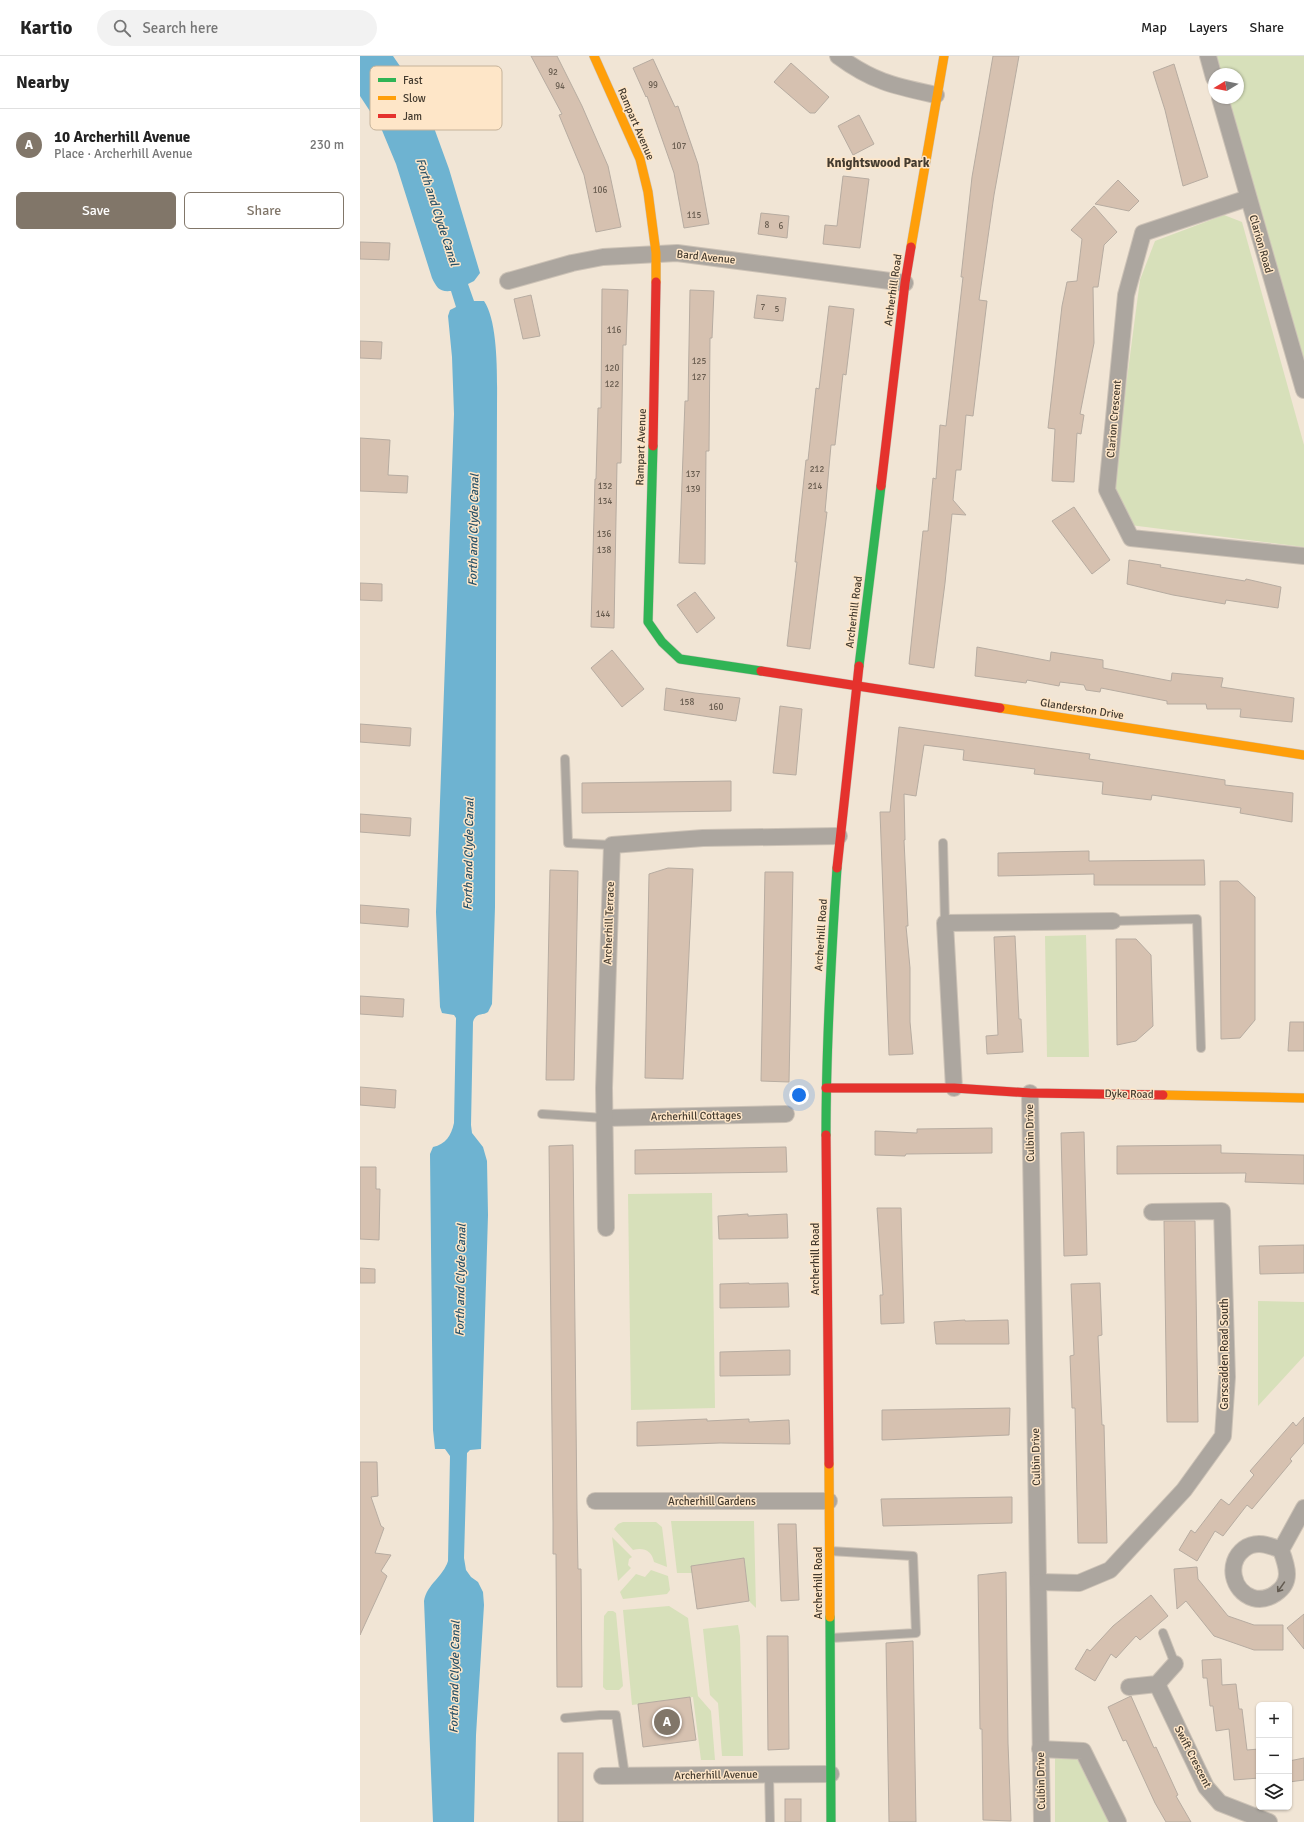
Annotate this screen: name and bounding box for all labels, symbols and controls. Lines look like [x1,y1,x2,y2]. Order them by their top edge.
search box [97,10,377,46]
text: Kartio [20,16,73,40]
icon: search [111,17,133,39]
text: Search here [143,19,218,37]
text: Map [1141,19,1167,36]
text: Layers [1189,19,1228,36]
text: Share [1250,19,1284,36]
legend [370,66,502,130]
house number: 92 [548,67,558,78]
north arrow [1208,68,1244,104]
text: Nearby [16,72,69,93]
text: Fast [403,74,423,87]
house number: 99 [648,80,658,91]
house number: 94 [555,81,565,92]
street label: Rampart Avenue [615,86,657,162]
text: Slow [403,92,426,105]
text: Jam [403,110,422,123]
text: 10 Archerhill Avenue [54,128,190,146]
text: A [25,137,33,153]
text: 230 m [310,137,344,153]
house number: 107 [672,141,686,152]
text: Place · Archerhill Avenue [54,146,193,162]
district label: Knightswood Park [827,155,930,171]
water label: Forth and Clyde Canal [413,156,462,269]
house number: 106 [593,185,607,196]
button: Save [16,192,176,229]
button: Share [184,192,344,229]
house number: 115 [687,210,701,221]
street label: Clarion Road [1246,213,1276,275]
house number: 8 [765,220,770,231]
house number: 6 [779,221,784,232]
street label: Bard Avenue [676,247,736,267]
street label: Archerhill Road [882,253,905,327]
house number: 7 [761,302,766,313]
house number: 5 [775,304,780,315]
house number: 116 [607,325,621,336]
house number: 125 [692,356,706,367]
house number: 120 [605,363,619,374]
house number: 127 [692,372,706,383]
house number: 122 [605,379,619,390]
street label: Clarion Crescent [1104,379,1124,458]
street label: Rampart Avenue [633,408,649,486]
house number: 212 [810,464,824,475]
house number: 137 [686,469,700,480]
water label: Forth and Clyde Canal [466,472,483,586]
house number: 132 [598,481,612,492]
house number: 214 [808,481,822,492]
house number: 139 [686,484,700,495]
house number: 134 [598,496,612,507]
house number: 136 [597,529,611,540]
house number: 138 [597,545,611,556]
street label: Archerhill Road [843,575,865,649]
house number: 144 [596,609,610,620]
street label: Glanderston Drive [1039,696,1125,722]
house number: 158 [680,697,694,708]
house number: 160 [709,702,723,713]
water label: Forth and Clyde Canal [461,796,478,910]
street label: Archerhill Terrace [601,881,617,965]
street label: Archerhill Road [812,898,830,972]
your location [789,1085,809,1105]
street label: Dyke Road [1104,1087,1154,1101]
street label: Culbin Drive [1023,1104,1037,1162]
street label: Archerhill Cottages [651,1109,742,1123]
water label: Forth and Clyde Canal [453,1222,470,1336]
street label: Archerhill Road [809,1223,822,1295]
street label: Garscadden Road South [1218,1298,1231,1410]
street label: Culbin Drive [1029,1428,1043,1486]
street label: Archerhill Gardens [668,1495,756,1508]
street label: Archerhill Road [812,1547,825,1619]
one-way arrow [1277,1581,1285,1592]
water label: Forth and Clyde Canal [447,1619,464,1733]
map controls [1256,1702,1292,1810]
button: + [1256,1702,1292,1738]
pin: A [654,1707,680,1737]
street label: Swift Crescent [1172,1724,1214,1790]
button: − [1256,1738,1292,1774]
street label: Culbin Drive [1034,1752,1048,1810]
street label: Archerhill Avenue [674,1768,758,1782]
button: layers [1256,1774,1292,1810]

